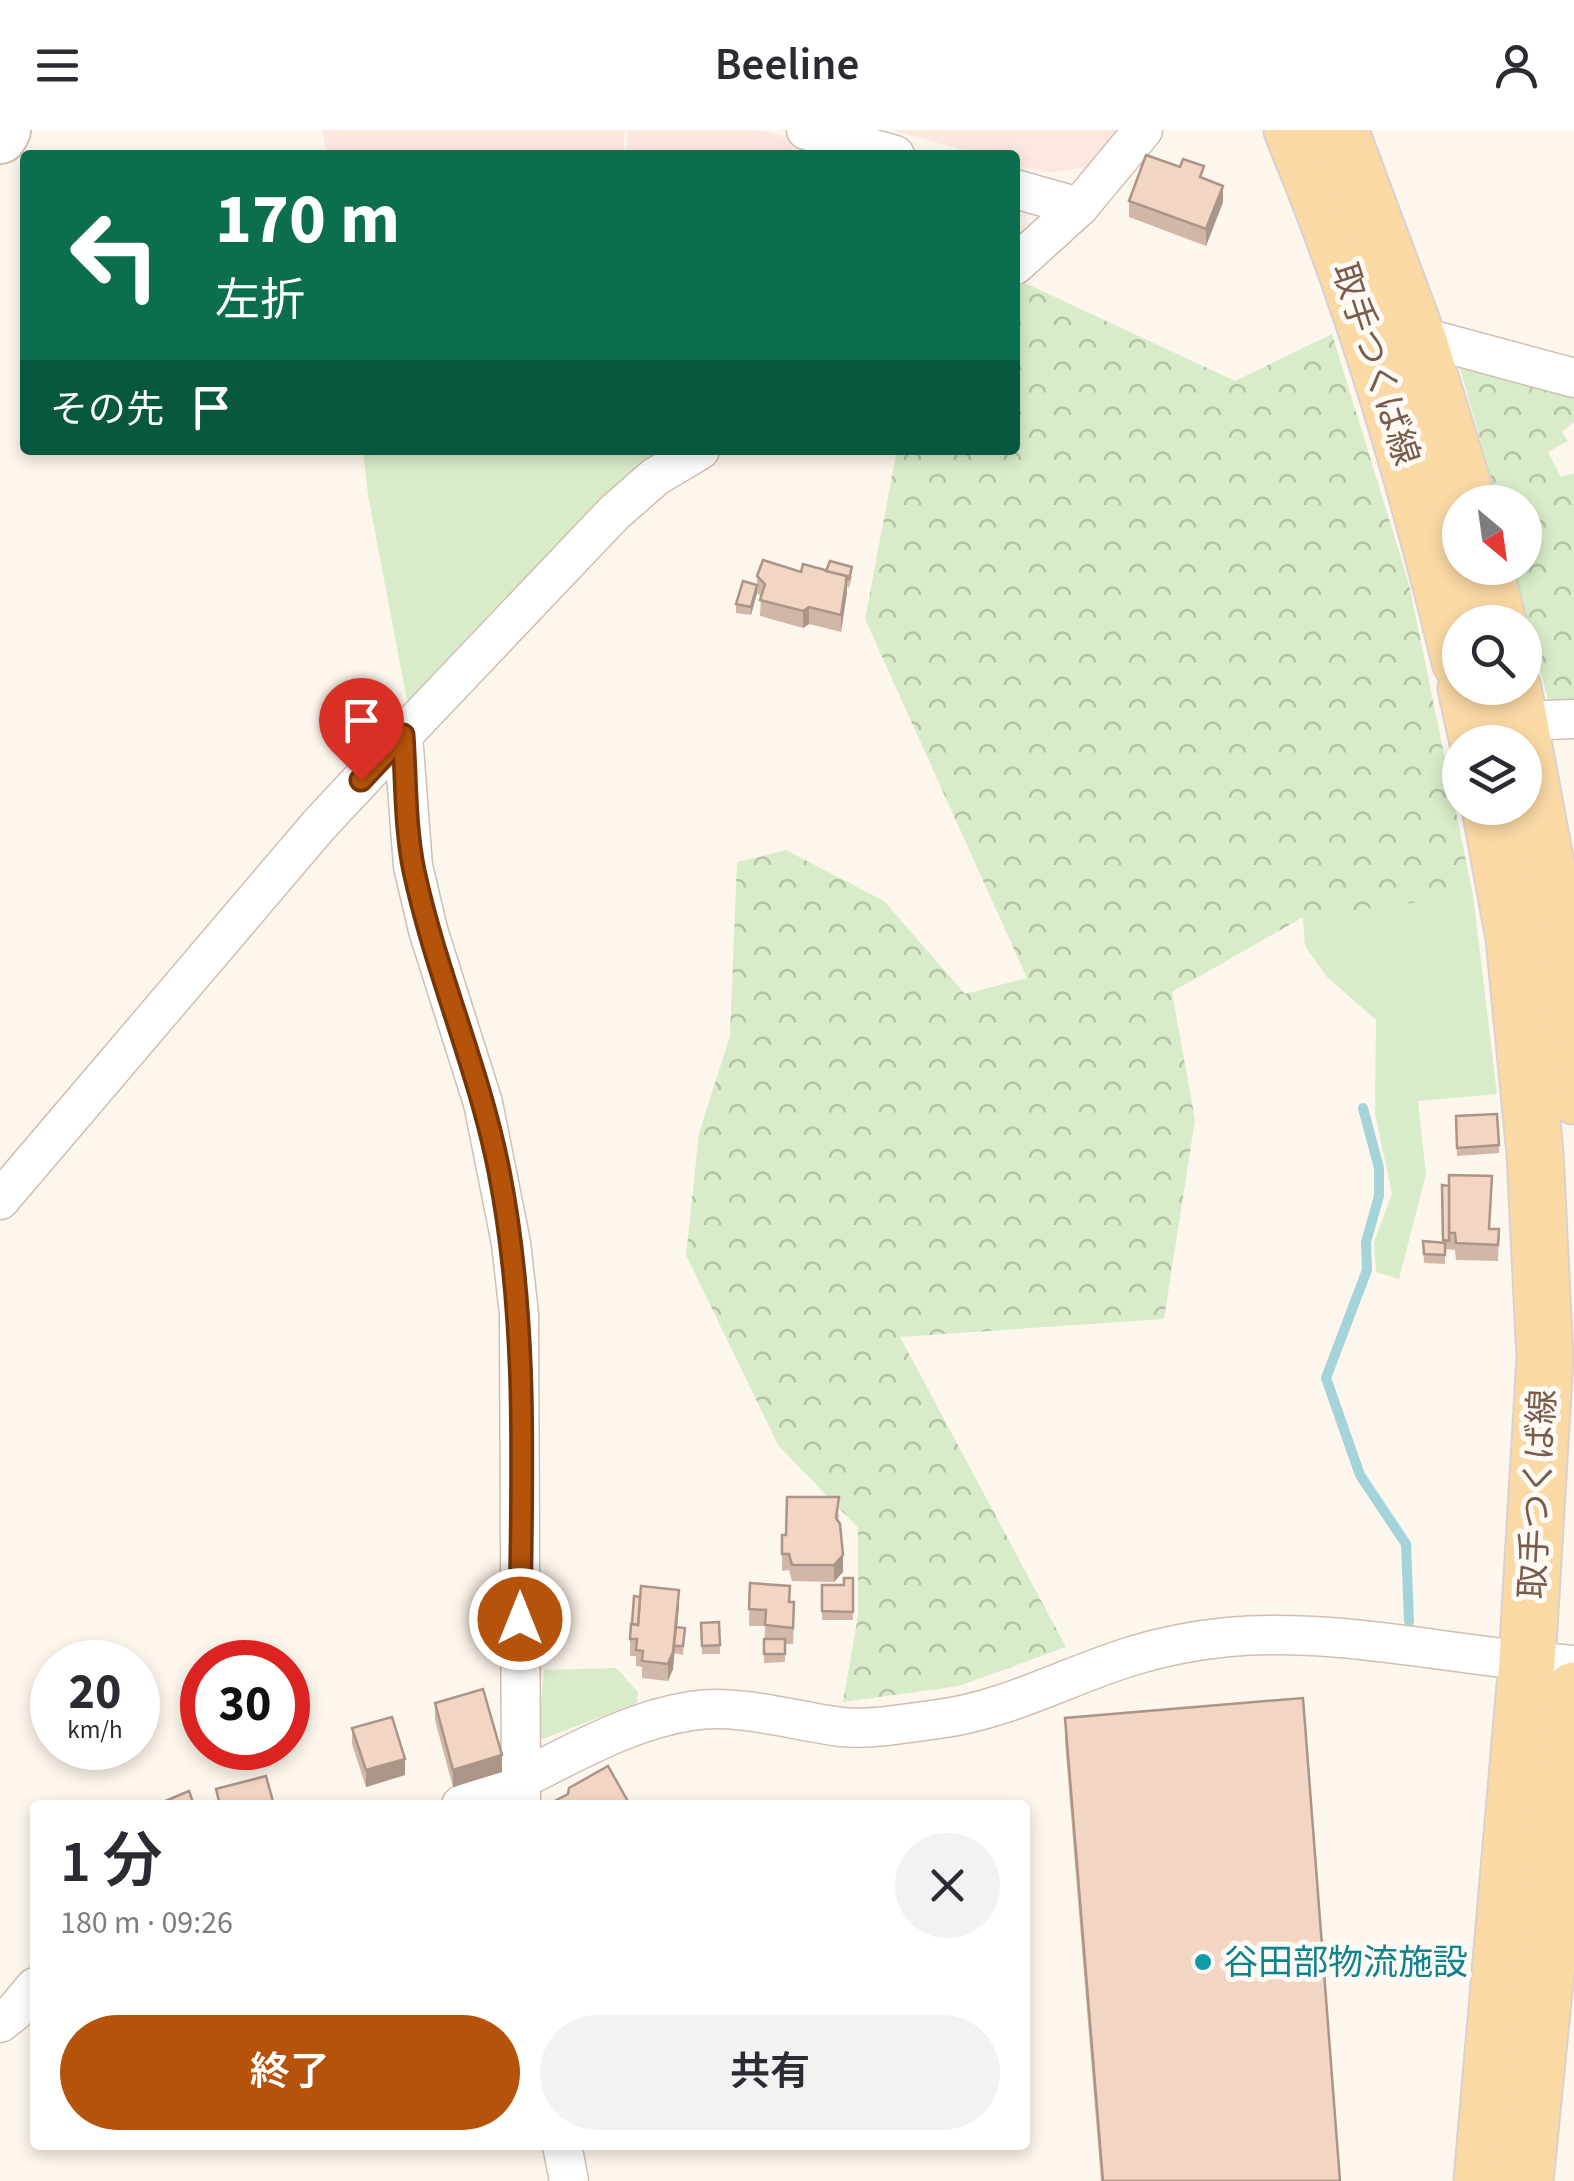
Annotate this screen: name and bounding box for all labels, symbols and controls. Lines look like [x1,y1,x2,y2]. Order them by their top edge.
text: Beeline [715,33,859,97]
icon: menu [30,38,85,93]
icon: person [1489,38,1544,93]
text: 170 m [215,170,400,270]
icon: left [50,190,180,320]
street label: 取手つくば線 [1319,257,1431,472]
text: 左折 [215,269,305,333]
icon: arrive [184,380,239,435]
text: その先 [50,383,164,437]
north arrow [1442,485,1542,585]
map controls [1442,485,1542,825]
button: search [1442,605,1542,705]
pin [319,678,404,781]
icon: arrive [334,693,389,748]
button: layers [1442,725,1542,825]
street label: 取手つくば線 [1508,1388,1568,1600]
position arrow [468,1567,572,1671]
speed limit sign: 30 [180,1640,310,1770]
text: 20 [69,1657,121,1728]
text: km/h [67,1712,123,1748]
text: 1 分 [60,1820,163,1905]
button: close [895,1833,1000,1938]
text: 180 m · 09:26 [60,1900,233,1946]
place label: 谷田部物流施設 [1223,1938,1468,1988]
marker: 谷田部物流施設 [1192,1951,1214,1973]
button: 終了 [60,2015,520,2130]
button: 共有 [540,2015,1000,2130]

